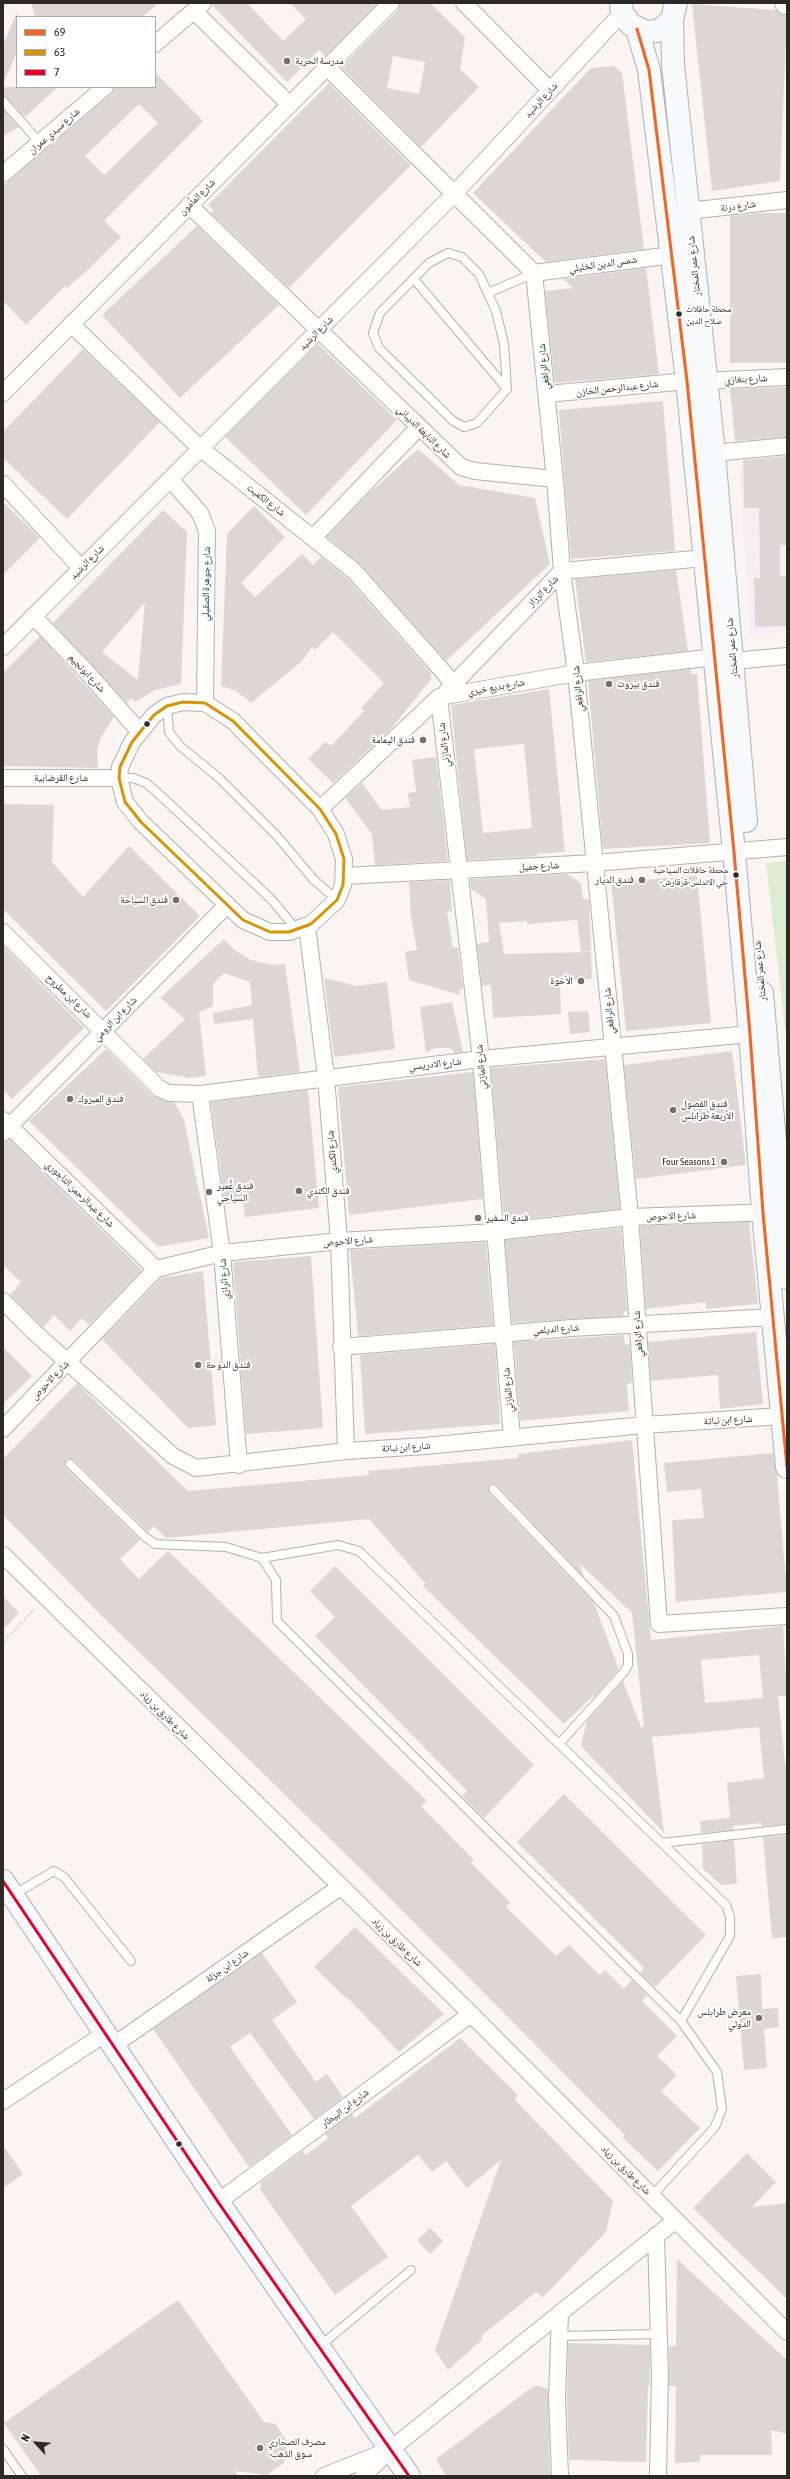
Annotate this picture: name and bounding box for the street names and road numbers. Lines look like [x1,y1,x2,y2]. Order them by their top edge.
street label: شارع الرشيد [522,80,560,120]
street label: شارع سيدي عمران [26,105,82,157]
street label: شارع المأمون [176,176,218,218]
street label: شارع درنة [720,198,756,214]
street label: شارع عمر المختار [685,235,703,297]
street label: شمس الدين الخليلي [568,253,638,275]
street label: شارع الرشيد [296,313,336,353]
street label: شارع الرافعي [536,343,552,391]
street label: شارع بنغازي [724,372,768,386]
street label: شارع عبدالرحمن الخازن [575,378,659,398]
street label: شارع النابغة الديباني [394,403,454,461]
street label: شارع الكميت [244,481,288,519]
street label: شارع الرشيد [67,542,107,582]
street label: شارع جوهرة الصقيلي [199,546,213,622]
street label: شارع الرزاز [525,573,561,609]
street label: شارع عمر المختار [723,617,741,679]
street label: شارع ابونجيم [66,651,108,695]
street label: شارع الرافعي [570,665,586,713]
street label: شارع بديع خيري [467,676,525,698]
street label: شارع المازني [435,722,453,768]
street label: شارع القرضابية [34,772,88,784]
street label: شارع جميل [519,859,559,873]
street label: شارع عمر المختار [751,940,769,1002]
street label: شارع ابن مطروح [44,971,94,1021]
street label: شارع الرافعي [601,987,617,1035]
street label: شارع ابن الرومي [91,994,139,1044]
street label: شارع المازني [473,1044,489,1090]
street label: شارع الادريسي [408,1055,462,1073]
street label: شارع الكندي [324,1130,340,1174]
street label: شارع عبدالرحمن التاجوري [43,1158,117,1230]
street label: شارع الاحوص [646,1209,696,1223]
street label: شارع الاحوص [323,1233,373,1249]
street label: شارع الرازي [216,1258,232,1300]
street label: شارع الرافعي [630,1310,646,1358]
street label: شارع الديلمي [532,1321,580,1337]
street label: شارع الاحوص [28,1358,72,1402]
street label: شارع المازني [500,1367,516,1413]
street label: شارع ابن نباتة [703,1413,753,1427]
street label: شارع ابن نباتة [381,1439,431,1455]
street label: شارع طارق بن زياد [138,1688,192,1742]
street label: شارع طارق بن زياد [369,1915,425,1969]
street label: شارع ابن جزلة [203,1947,251,1985]
street label: شارع ابن البيطار [319,2086,371,2130]
street label: شارع طارق بن زياد [599,2143,653,2197]

